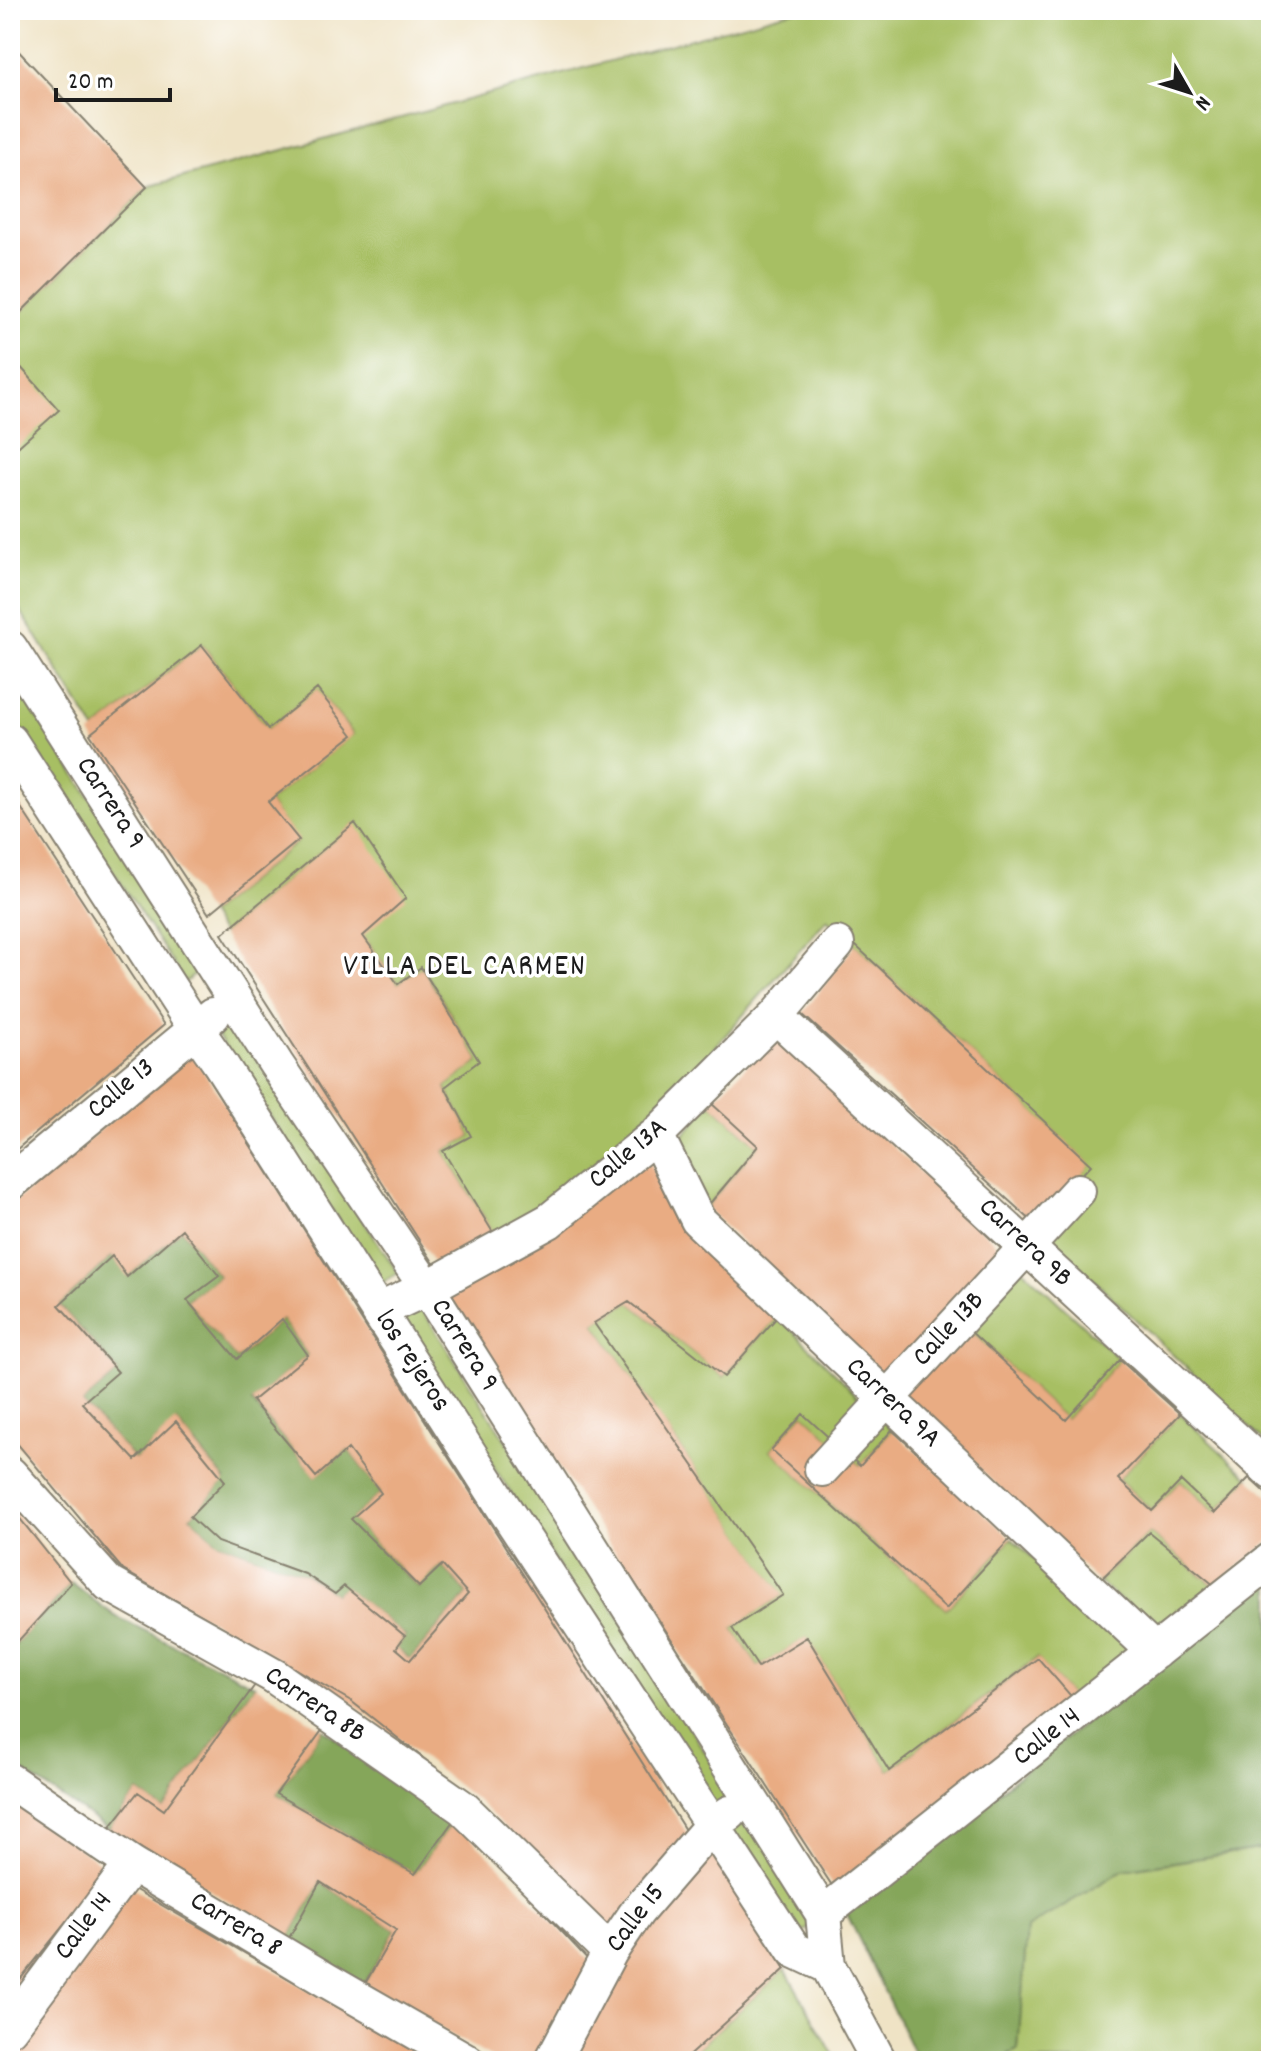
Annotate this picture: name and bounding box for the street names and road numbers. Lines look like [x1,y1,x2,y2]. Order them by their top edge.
street label: Carrera 9 [64,750,154,858]
street label: Calle 13 [79,1050,165,1130]
street label: Calle 13A [581,1110,677,1200]
street label: Carrera 9B [968,1190,1080,1298]
street label: Calle 13B [904,1283,996,1377]
street label: Carrera 9 [419,1292,507,1400]
street label: los rejeros [363,1303,459,1421]
street label: Carrera 9A [835,1349,949,1459]
street label: Carrera 8B [255,1657,373,1755]
street label: Calle 14 [1005,1699,1091,1777]
street label: Calle 15 [598,1876,676,1962]
street label: Carrera 8 [181,1883,289,1969]
street label: Calle 14 [46,1884,124,1970]

